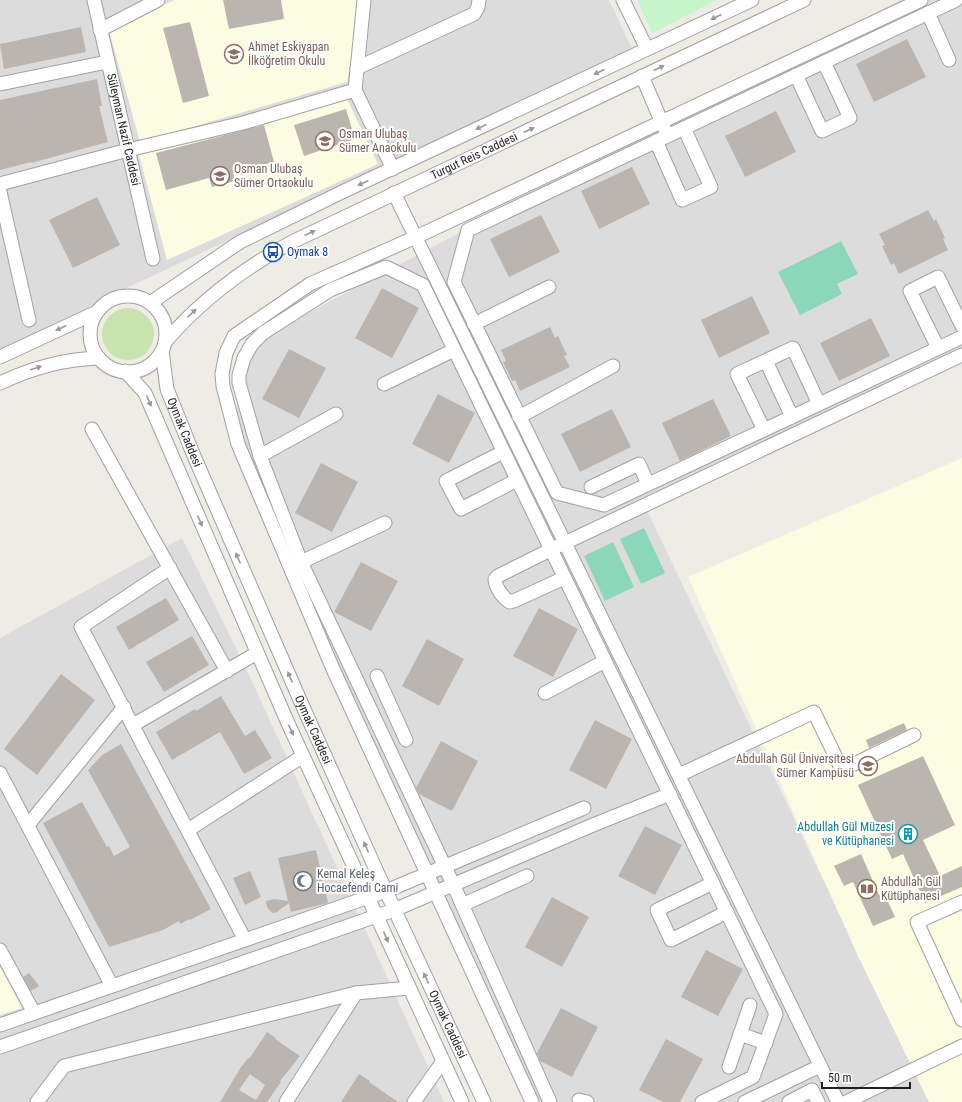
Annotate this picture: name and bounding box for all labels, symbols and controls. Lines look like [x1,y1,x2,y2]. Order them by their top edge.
one-way arrow [711,14,722,20]
place label: Ahmet Eskiyapan İlköğretim Okulu [248,40,330,68]
school or university icon: Ahmet Eskiyapan İlköğretim Okulu [223,43,245,65]
one-way arrow [654,65,665,71]
one-way arrow [593,69,604,75]
street label: Süleyman Nazif Caddesi [104,72,143,187]
one-way arrow [476,124,487,130]
place label: Osman Ulubaş Sümer Anaokulu [339,127,417,155]
one-way arrow [524,127,535,133]
street label: Turgut Reis Caddesi [428,129,520,182]
school or university icon: Osman Ulubaş Sümer Anaokulu [314,130,336,152]
place label: Osman Ulubaş Sümer Ortaokulu [234,162,314,190]
school or university icon: Osman Ulubaş Sümer Ortaokulu [209,165,231,187]
one-way arrow [357,180,369,186]
one-way arrow [305,230,316,236]
bus stop icon: Oymak 8 [262,241,284,263]
place label: Oymak 8 [287,245,328,259]
one-way arrow [187,308,197,318]
one-way arrow [56,325,67,331]
one-way arrow [30,365,42,371]
one-way arrow [146,396,152,407]
street label: Oymak Caddesi [164,396,205,469]
one-way arrow [198,515,204,527]
one-way arrow [235,551,241,563]
one-way arrow [287,672,293,683]
street label: Oymak Caddesi [292,693,335,766]
one-way arrow [288,725,294,736]
place label: Abdullah Gül Üniversitesi Sümer Kampüsü [736,751,854,780]
school or university icon: Abdullah Gül Üniversitesi Sümer Kampüsü [857,755,879,777]
place label: Abdullah Gül Müzesi ve Kütüphanesi [797,820,894,848]
building icon: Abdullah Gül Müzesi ve Kütüphanesi [897,823,919,845]
one-way arrow [363,841,369,853]
place label: Kemal Keleş Hocaefendi Cami [317,867,398,895]
mosque icon: Kemal Keleş Hocaefendi Cami [292,870,314,892]
place label: Abdullah Gül Kütüphanesi [881,875,941,903]
library icon: Abdullah Gül Kütüphanesi [856,878,878,900]
one-way arrow [383,932,389,943]
one-way arrow [423,972,429,984]
street label: Oymak Caddesi [426,988,470,1061]
scale bar [822,1064,910,1090]
text: 50 m [828,1071,852,1085]

